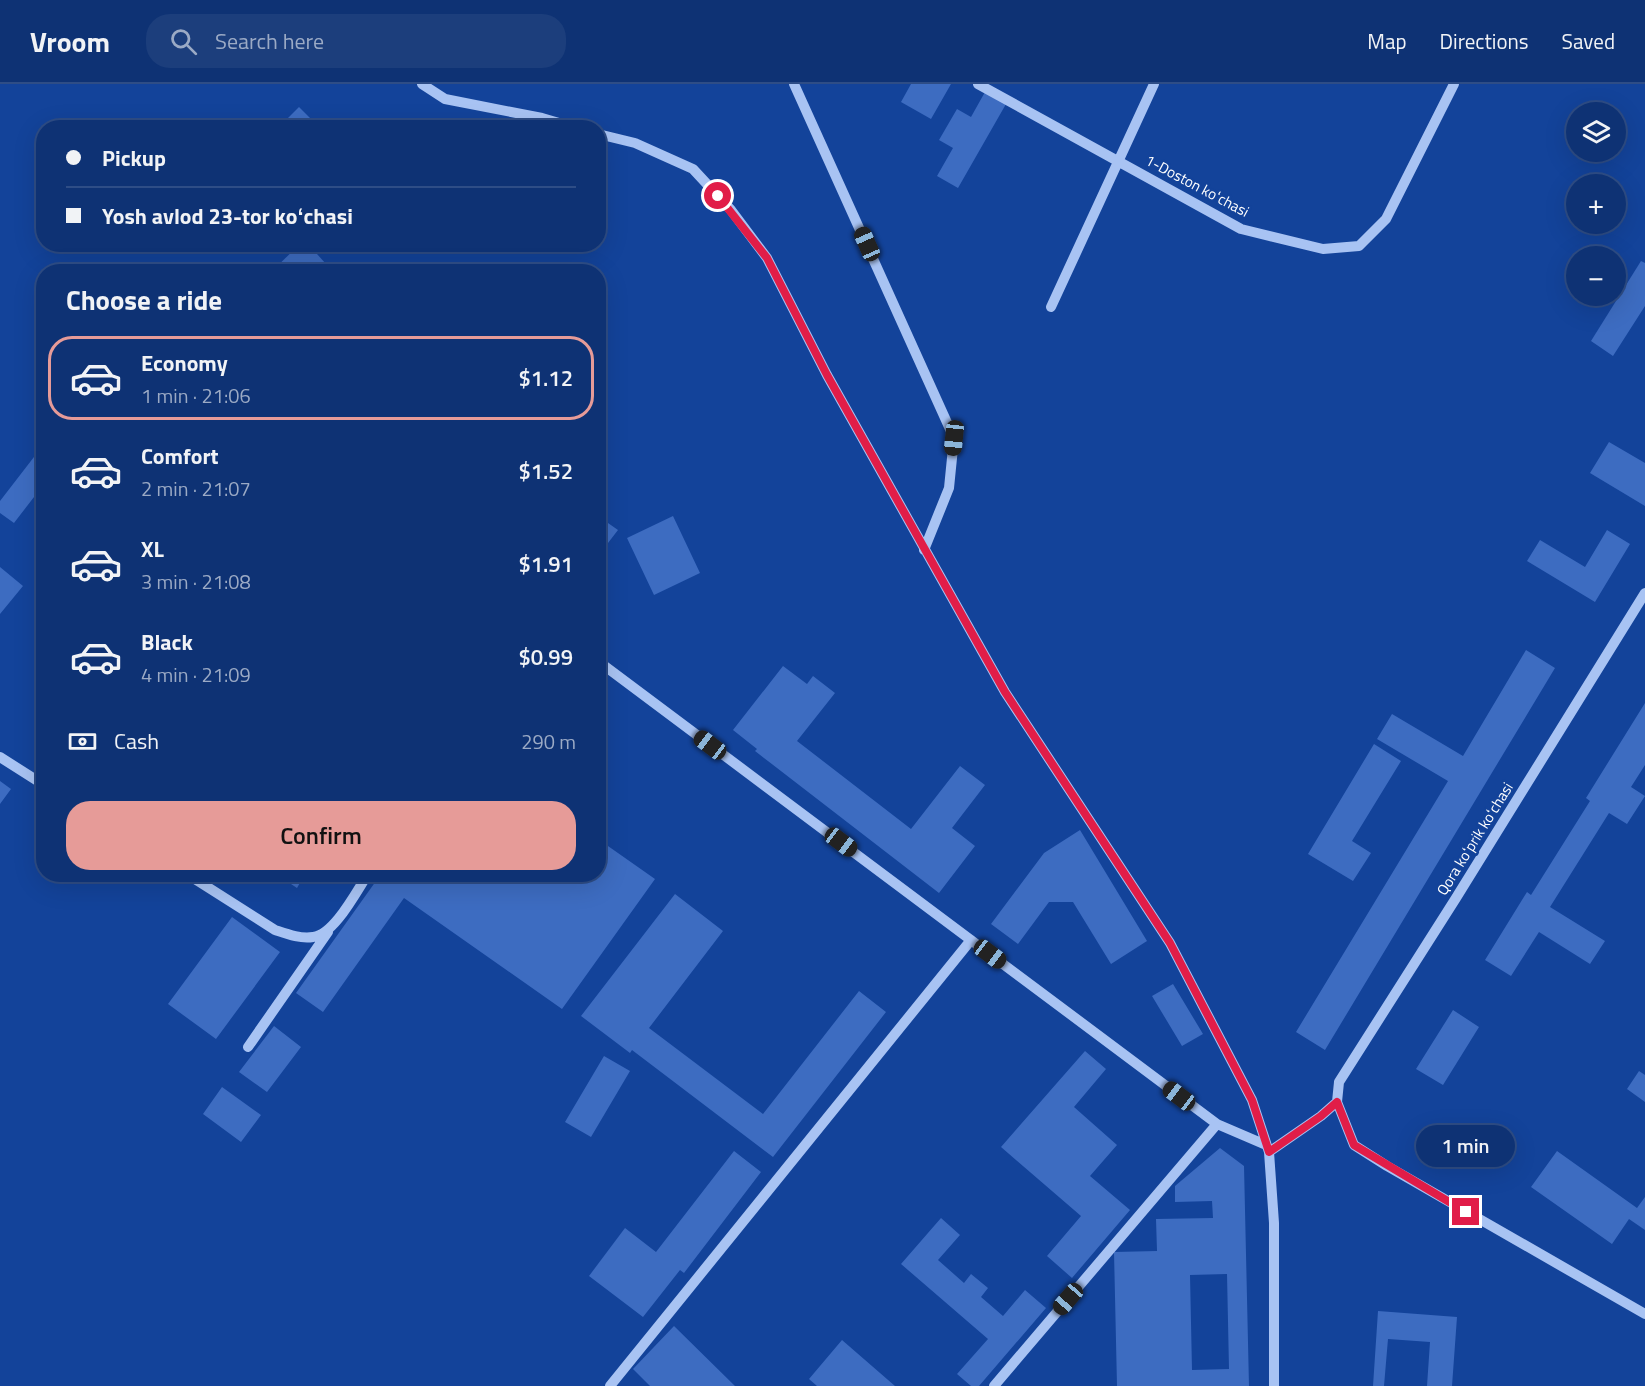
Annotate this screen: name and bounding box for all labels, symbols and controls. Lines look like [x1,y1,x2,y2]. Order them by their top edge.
search box [146,14,566,68]
text: Vroom [30,20,110,63]
text: Search here [215,24,324,58]
icon: search [167,25,200,58]
text: Map [1367,25,1407,57]
text: Directions [1440,25,1529,57]
text: Saved [1562,25,1615,57]
map controls [1566,102,1626,306]
button: layers [1566,102,1626,162]
text: Pickup [102,141,166,175]
street label: 1-Doston koʻchasi [1141,148,1253,223]
button: + [1566,174,1626,234]
route start [704,182,731,209]
text: Yosh avlod 23-tor koʻchasi [102,199,353,233]
car [851,224,883,264]
button: − [1566,246,1626,306]
text: Choose a ride [66,279,222,320]
text: Economy [141,346,228,380]
icon: car [69,351,123,405]
text: $1.12 [518,361,573,395]
text: 1 min · 21:06 [141,380,251,411]
car [943,419,965,457]
text: Comfort [141,439,219,473]
icon: car [69,444,123,498]
text: $1.52 [518,454,573,488]
text: 2 min · 21:07 [141,473,251,504]
text: XL [141,532,164,566]
icon: car [69,537,123,591]
text: $1.91 [518,547,573,581]
text: 3 min · 21:08 [141,566,251,597]
text: Black [141,625,193,659]
icon: car [69,630,123,684]
text: $0.99 [518,640,573,674]
text: 4 min · 21:09 [141,659,251,690]
text: Cash [114,724,159,758]
icon: cash [66,725,99,758]
text: 290 m [521,726,576,757]
car [690,727,730,763]
street label: Qora koʻprik koʻchasi [1430,778,1519,900]
button: Confirm [66,801,576,870]
car [821,824,861,860]
car [970,936,1010,972]
car [1159,1078,1199,1114]
callout: 1 min [1416,1125,1516,1167]
text: 1 min [1441,1130,1490,1161]
route end [1452,1198,1479,1225]
car [1049,1280,1087,1318]

